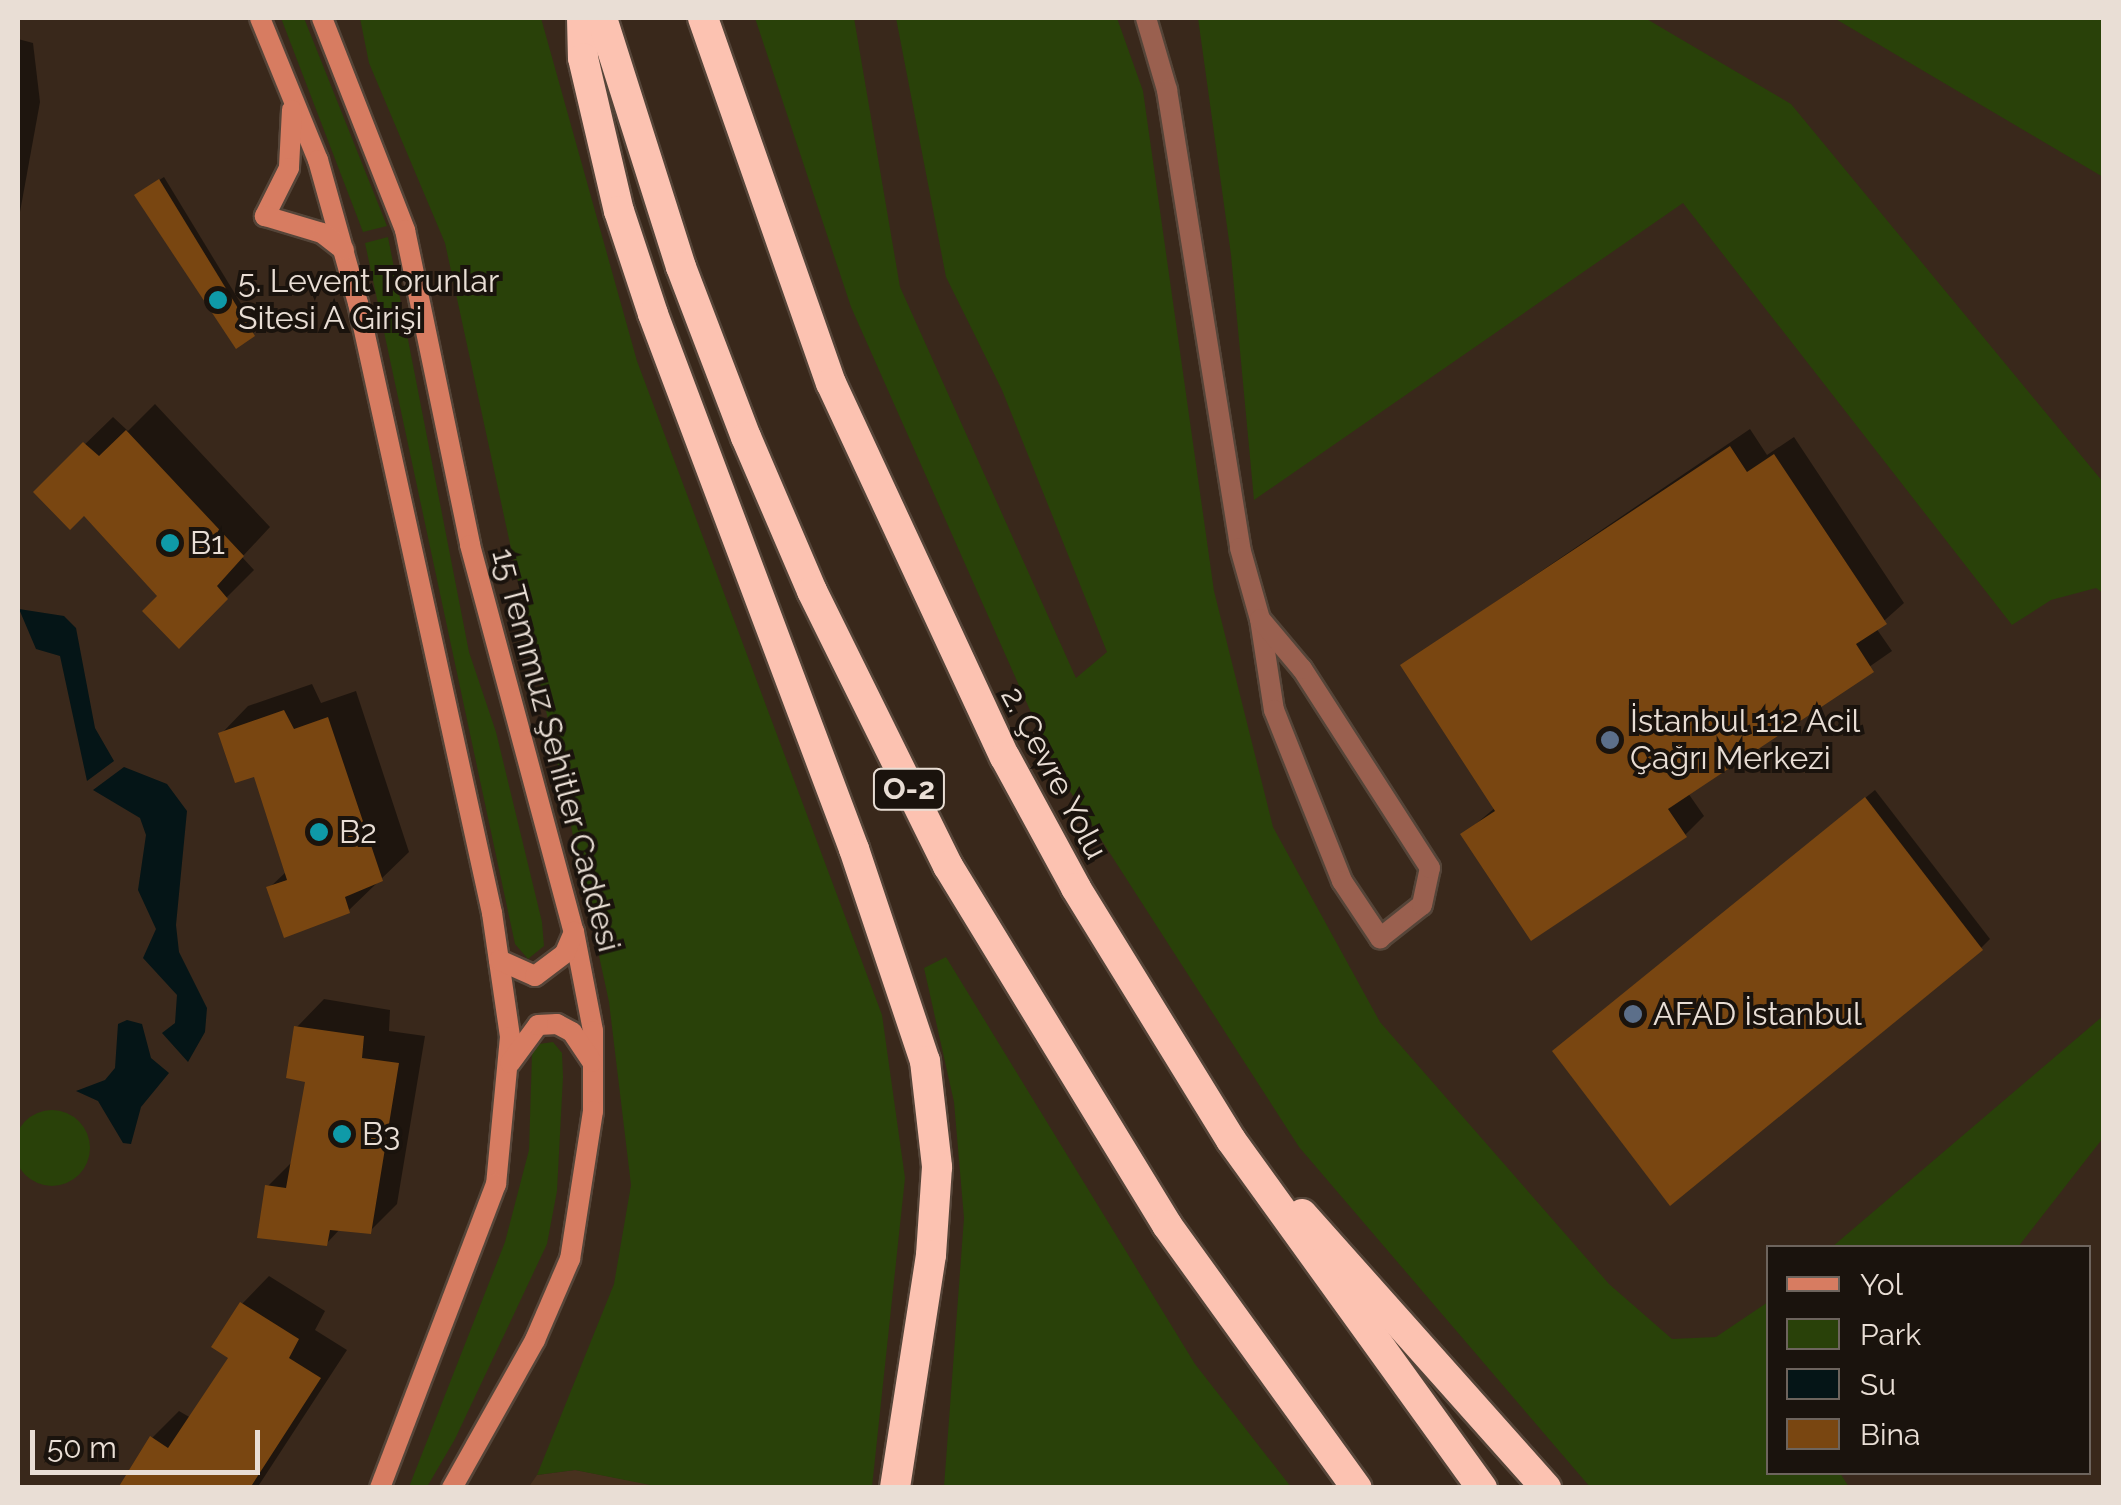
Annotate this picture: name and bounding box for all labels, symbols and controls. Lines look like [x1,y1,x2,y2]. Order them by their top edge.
place label: 5. Levent Torunlar Sitesi A Girişi [238,263,500,338]
marker: 5. Levent Torunlar Sitesi A Girişi [207,289,229,311]
place label: B1 [190,524,225,562]
marker: B1 [159,532,181,554]
street label: 15 Temmuz Şehitler Caddesi [483,543,629,957]
street label: 2. Çevre Yolu [992,680,1116,866]
place label: İstanbul 112 Acil Çağrı Merkezi [1630,703,1862,778]
marker: İstanbul 112 Acil Çağrı Merkezi [1599,729,1621,751]
road number: O-2 [872,764,946,814]
place label: B2 [339,813,377,851]
marker: B2 [308,821,330,843]
place label: AFAD İstanbul [1653,995,1862,1033]
marker: AFAD İstanbul [1622,1003,1644,1025]
place label: B3 [362,1115,400,1153]
marker: B3 [331,1123,353,1145]
legend [1766,1245,2091,1475]
text: Yol [1860,1267,1903,1302]
text: Park [1860,1317,1921,1352]
text: Su [1860,1367,1896,1402]
scale bar [35,1410,265,1472]
text: Bina [1860,1417,1920,1452]
text: 50 m [47,1430,117,1465]

